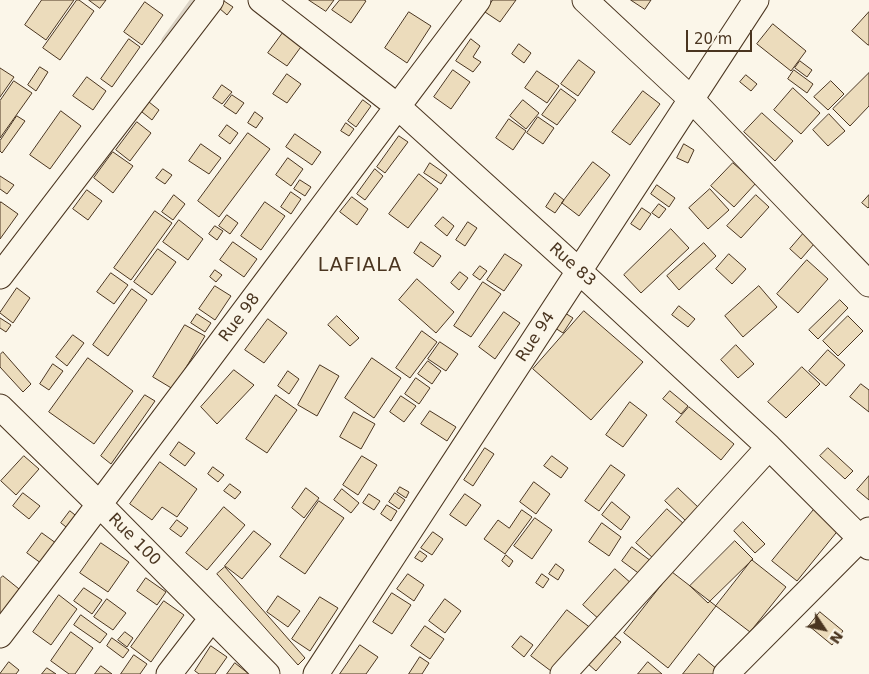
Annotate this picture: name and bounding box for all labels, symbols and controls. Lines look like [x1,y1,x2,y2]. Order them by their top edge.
scale bar [689,20,755,52]
text: 20 m [694,30,732,48]
street label: Rue 83 [545,239,599,291]
district label: LAFIALA [317,255,403,277]
street label: Rue 98 [216,290,264,346]
street label: Rue 94 [513,308,559,366]
street label: Rue 100 [104,510,164,570]
north arrow [799,604,849,654]
text: N [827,628,846,647]

